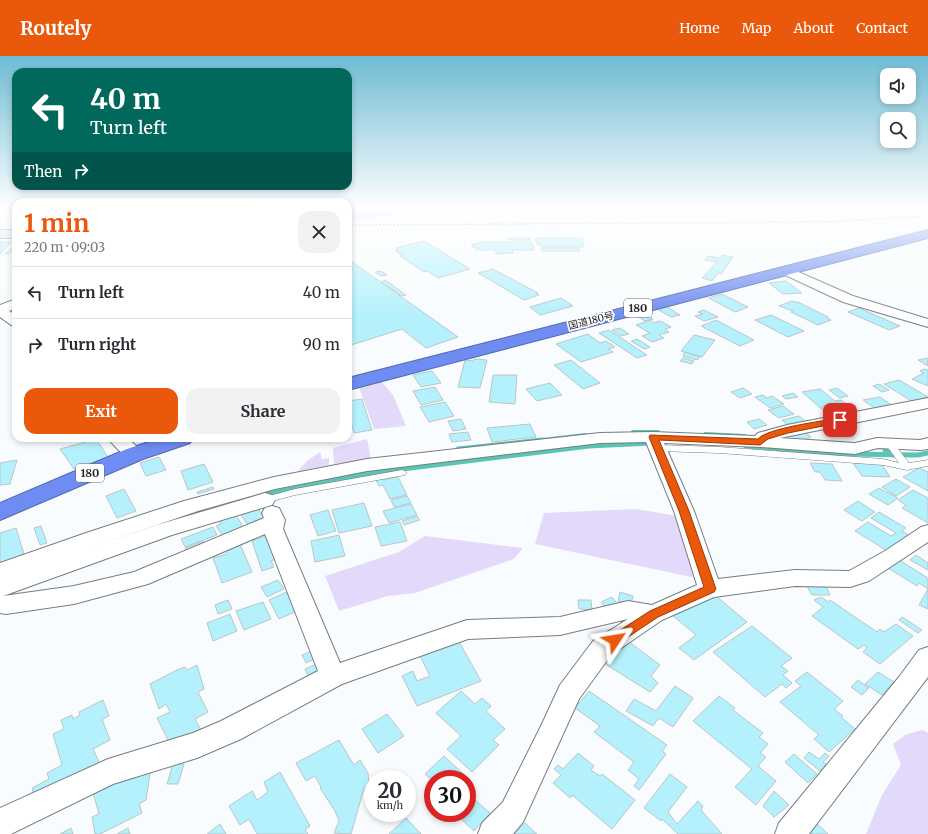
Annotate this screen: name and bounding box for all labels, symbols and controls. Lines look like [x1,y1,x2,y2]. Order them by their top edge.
text: Routely [20,16,92,40]
text: Home [679,19,720,37]
text: Map [742,19,771,37]
text: About [793,19,834,37]
text: Contact [856,19,908,37]
map controls [880,68,916,148]
button: sound [880,68,916,104]
text: 40 m [90,81,161,117]
icon: left [24,84,76,136]
button: search [880,112,916,148]
text: Turn left [90,116,167,139]
icon: right [70,160,92,182]
text: Then [24,162,62,181]
text: 1 min [24,208,89,239]
button: close [298,211,340,253]
text: 220 m · 09:03 [24,239,105,256]
icon: left [24,282,46,304]
text: Turn left [58,283,124,302]
text: 40 m [303,283,340,302]
road number: 180 [624,299,652,317]
street label: 国道180号 [567,309,615,332]
icon: right [24,334,46,356]
text: Turn right [58,335,136,354]
text: 90 m [303,335,340,354]
button: Exit [24,388,178,434]
button: Share [186,388,340,434]
pin [823,403,857,437]
icon: arrive [829,409,851,431]
road number: 180 [76,464,104,482]
position arrow [594,619,636,661]
speed limit sign: 30 [424,770,476,822]
text: 20 [378,778,402,803]
text: km/h [377,799,403,812]

